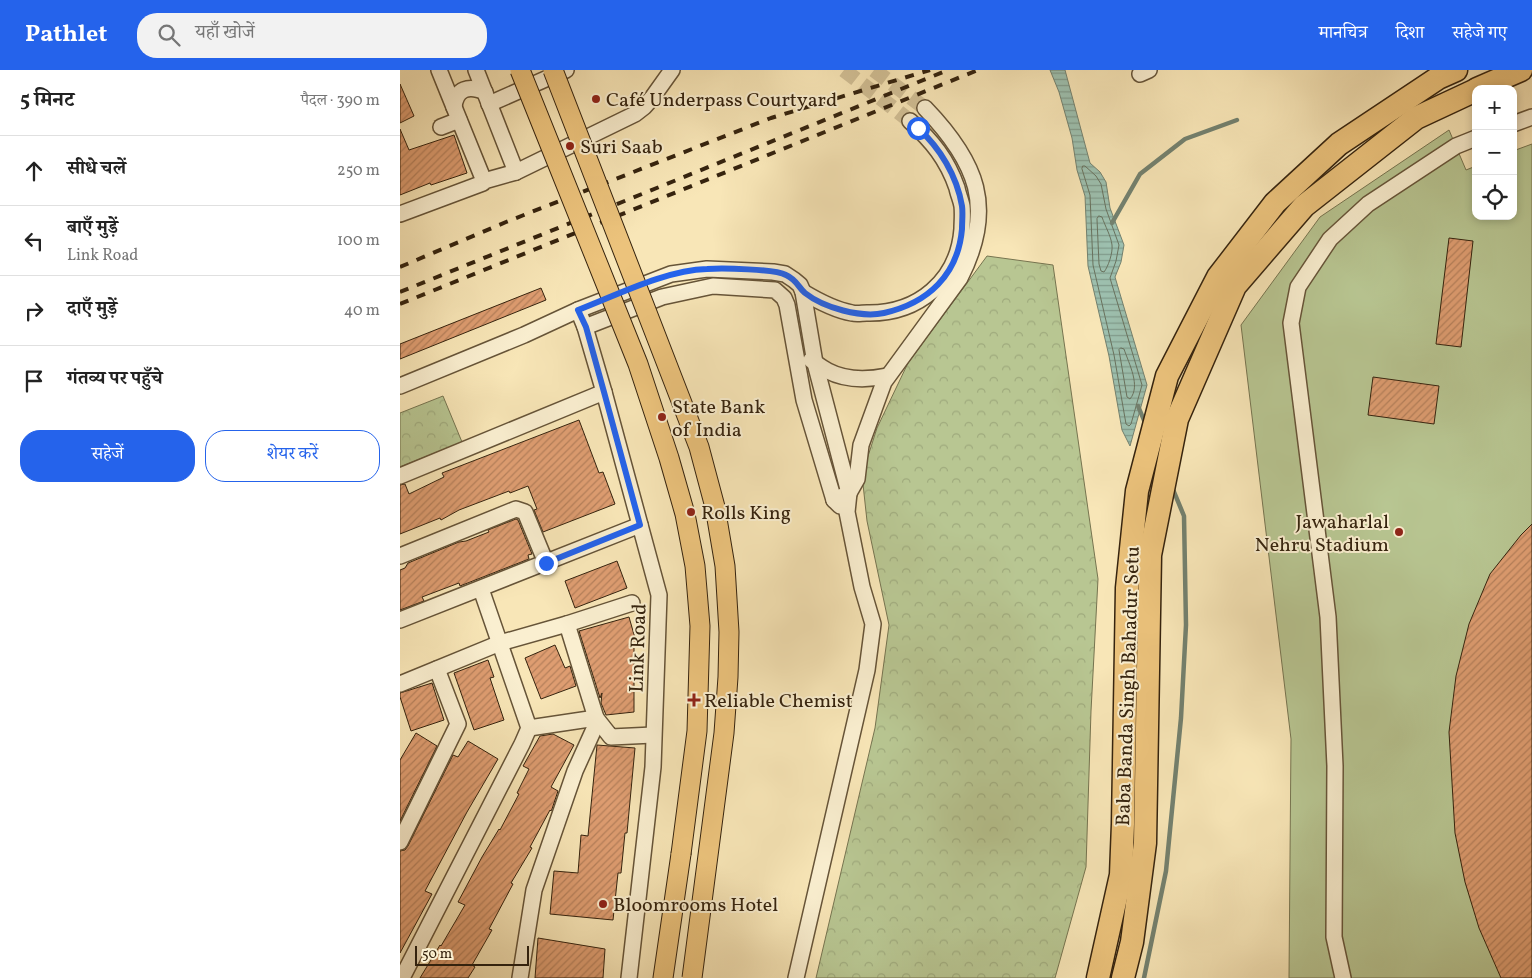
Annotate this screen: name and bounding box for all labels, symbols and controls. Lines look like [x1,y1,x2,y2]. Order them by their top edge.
search box [137,13,487,58]
text: Pathlet [25,18,107,52]
text: यहाँ खोजें [195,20,255,46]
icon: search [155,21,183,49]
text: मानचित्र [1319,21,1368,46]
text: दिशा [1396,21,1424,46]
text: सहेजे गए [1452,21,1507,46]
map controls [1472,85,1517,220]
button: + [1472,85,1517,130]
text: 5 मिनट [20,86,74,115]
place label: Café Underpass Courtyard [606,87,837,115]
text: पैदल · 390 m [301,90,380,112]
marker: Café Underpass Courtyard [590,93,602,105]
route start [907,117,930,140]
button: − [1472,130,1517,175]
place label: Suri Saab [580,134,663,162]
marker: Suri Saab [564,140,576,152]
text: सीधे चलें [67,156,126,182]
icon: ahead [20,157,48,185]
text: 250 m [337,160,380,182]
button: locate [1472,175,1517,220]
text: बाएँ मुड़ें [67,215,118,241]
icon: left [20,227,48,255]
text: 100 m [337,230,380,252]
text: Link Road [67,245,138,267]
text: दाएँ मुड़ें [67,296,117,322]
icon: right [20,297,48,325]
text: 40 m [344,300,380,322]
text: गंतव्य पर पहुँचे [67,366,162,392]
icon: arrive [20,367,48,395]
place label: State Bank of India [672,394,765,445]
marker: State Bank of India [656,411,668,423]
button: सहेजें [20,430,195,482]
button: शेयर करें [205,430,380,482]
place label: Rolls King [701,500,791,528]
marker: Rolls King [685,506,697,518]
place label: Jawaharlal Nehru Stadium [1255,509,1389,560]
marker: Jawaharlal Nehru Stadium [1393,526,1405,538]
street label: Baba Banda Singh Bahadur Setu [1110,546,1148,827]
route end [535,552,558,575]
street label: Link Road [623,603,655,693]
place label: Reliable Chemist [704,688,853,716]
marker: Reliable Chemist [688,694,700,706]
place label: Bloomrooms Hotel [613,892,778,920]
marker: Bloomrooms Hotel [597,898,609,910]
scale bar [415,943,529,966]
text: 50 m [422,945,452,964]

